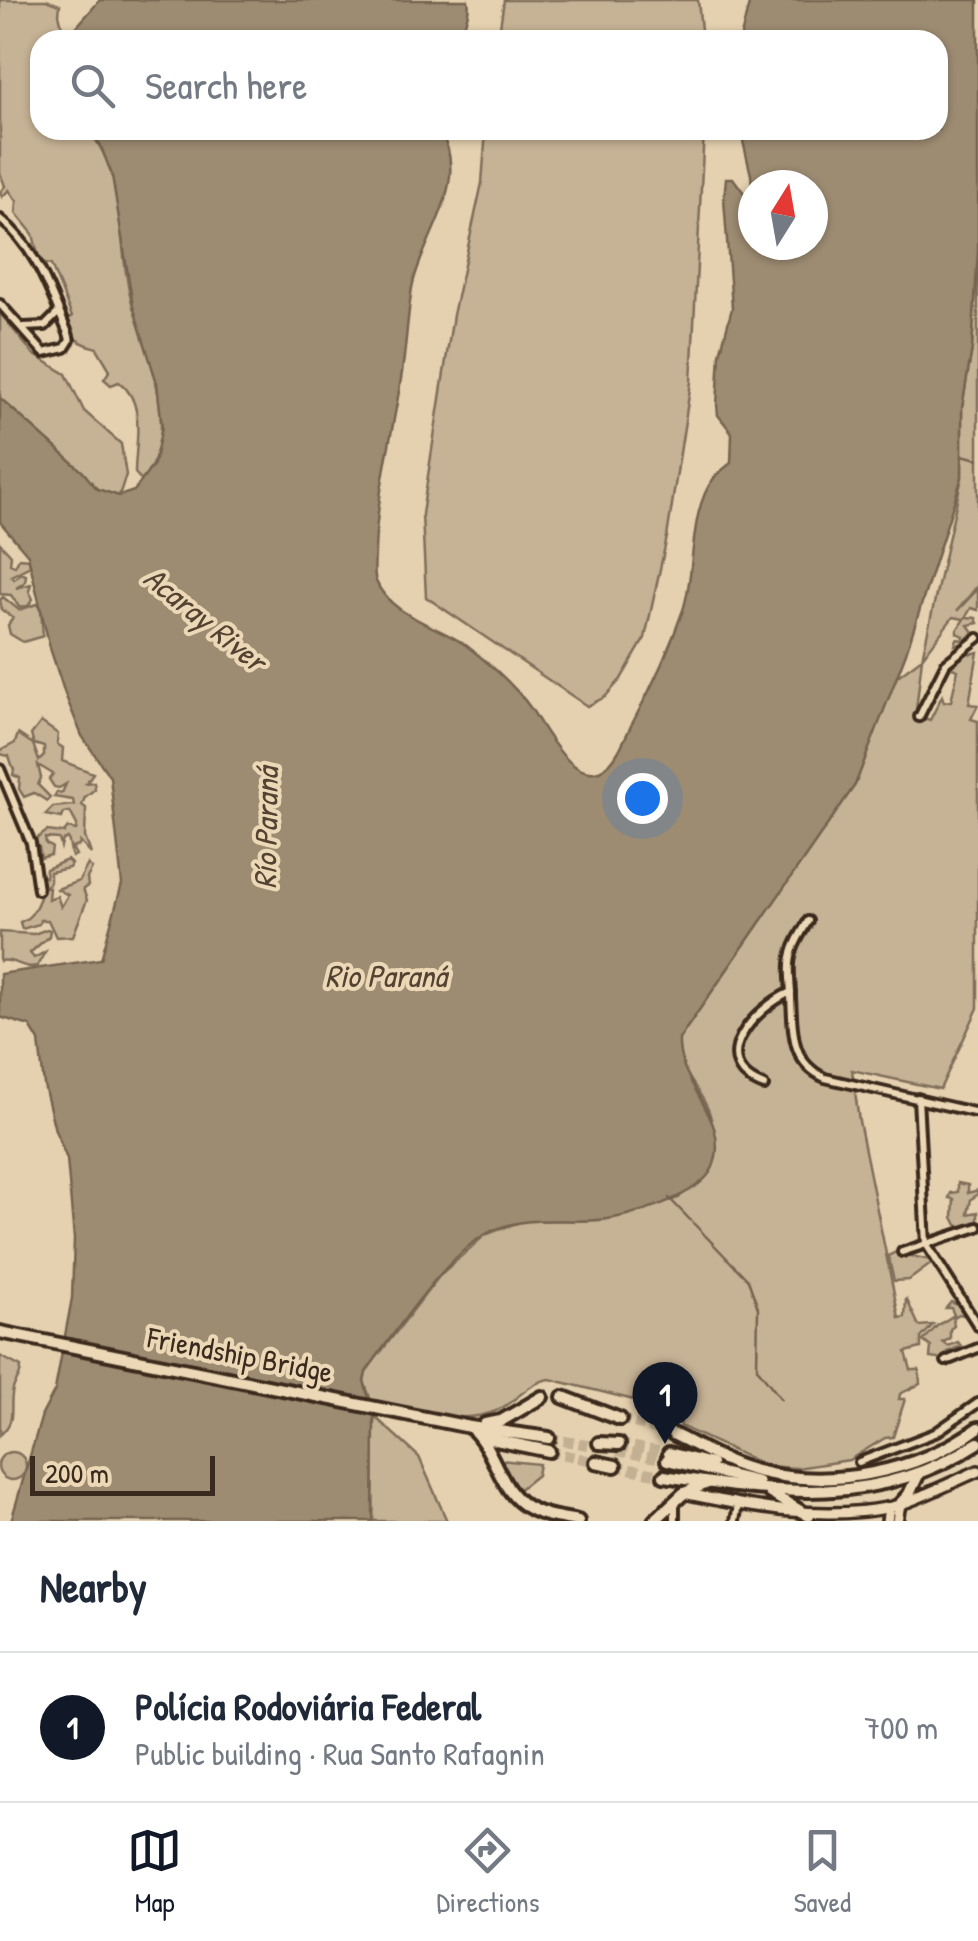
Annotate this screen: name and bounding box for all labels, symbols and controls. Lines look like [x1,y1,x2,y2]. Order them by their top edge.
search box [30,30,948,140]
icon: search [65,58,120,113]
text: Search here [145,59,307,111]
north arrow [738,170,828,260]
water label: Acaray River [135,556,278,684]
water label: Río Paraná [243,763,288,889]
your location [617,773,668,824]
water label: Rio Paraná [325,954,450,997]
street label: Friendship Bridge [143,1316,336,1392]
pin: 1 [632,1362,698,1444]
scale bar [30,1451,215,1496]
text: 200 m [45,1454,109,1492]
text: Nearby [40,1558,147,1615]
text: Polícia Rodoviária Federal [135,1680,481,1732]
text: 1 [67,1706,78,1749]
text: 700 m [864,1706,938,1749]
text: Public building · Rua Santo Rafagnin [135,1732,545,1775]
tab: Map [127,1823,182,1921]
tab: Directions [436,1823,539,1921]
tab: Saved [794,1823,851,1921]

